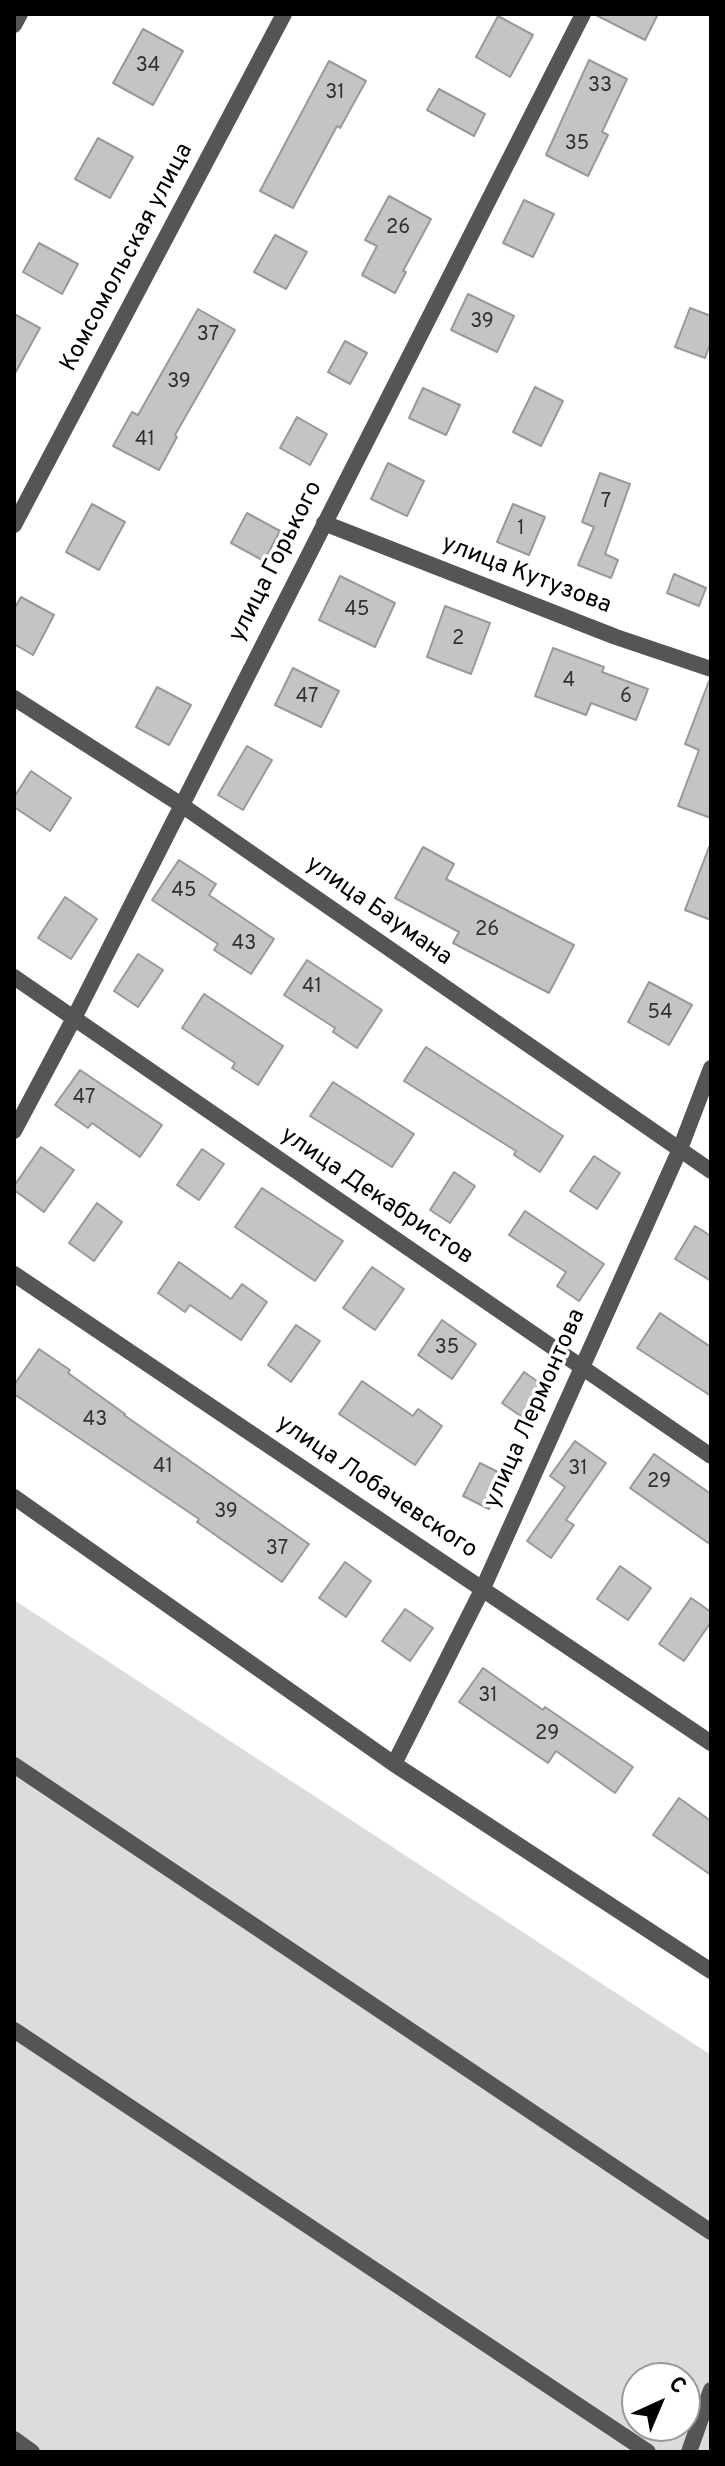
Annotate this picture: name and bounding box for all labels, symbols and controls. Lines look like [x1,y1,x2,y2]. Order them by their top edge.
house number: 34 [136,55,160,79]
house number: 33 [588,75,612,99]
house number: 31 [325,82,345,106]
house number: 35 [565,133,589,157]
street label: Комсомольская улица [56,139,200,377]
house number: 26 [386,217,410,241]
house number: 39 [470,311,494,335]
house number: 37 [197,324,219,348]
house number: 39 [167,371,191,395]
house number: 41 [135,429,155,453]
street label: улица Горького [224,477,330,647]
house number: 7 [601,491,611,515]
house number: 1 [517,518,525,542]
street label: улица Кутузова [437,530,615,622]
house number: 45 [345,599,369,623]
house number: 2 [452,628,464,652]
house number: 4 [563,670,575,694]
house number: 47 [296,686,318,710]
house number: 6 [620,686,632,710]
street label: улица Баумана [299,851,457,973]
house number: 45 [172,880,196,904]
house number: 26 [475,919,499,943]
house number: 43 [232,933,256,957]
house number: 41 [302,976,322,1000]
house number: 54 [647,1002,673,1026]
house number: 47 [73,1087,95,1111]
street label: улица Декабристов [274,1122,478,1272]
street label: улица Лермонтова [479,1305,593,1513]
house number: 35 [435,1337,459,1361]
house number: 43 [83,1409,107,1433]
street label: улица Лобачевского [270,1410,482,1566]
house number: 41 [153,1456,173,1480]
house number: 31 [568,1458,588,1482]
house number: 29 [647,1471,671,1495]
house number: 39 [214,1501,238,1525]
house number: 37 [266,1538,288,1562]
house number: 31 [478,1685,498,1709]
house number: 29 [535,1723,559,1747]
north arrow [621,2362,701,2442]
text: С [662,2371,691,2400]

